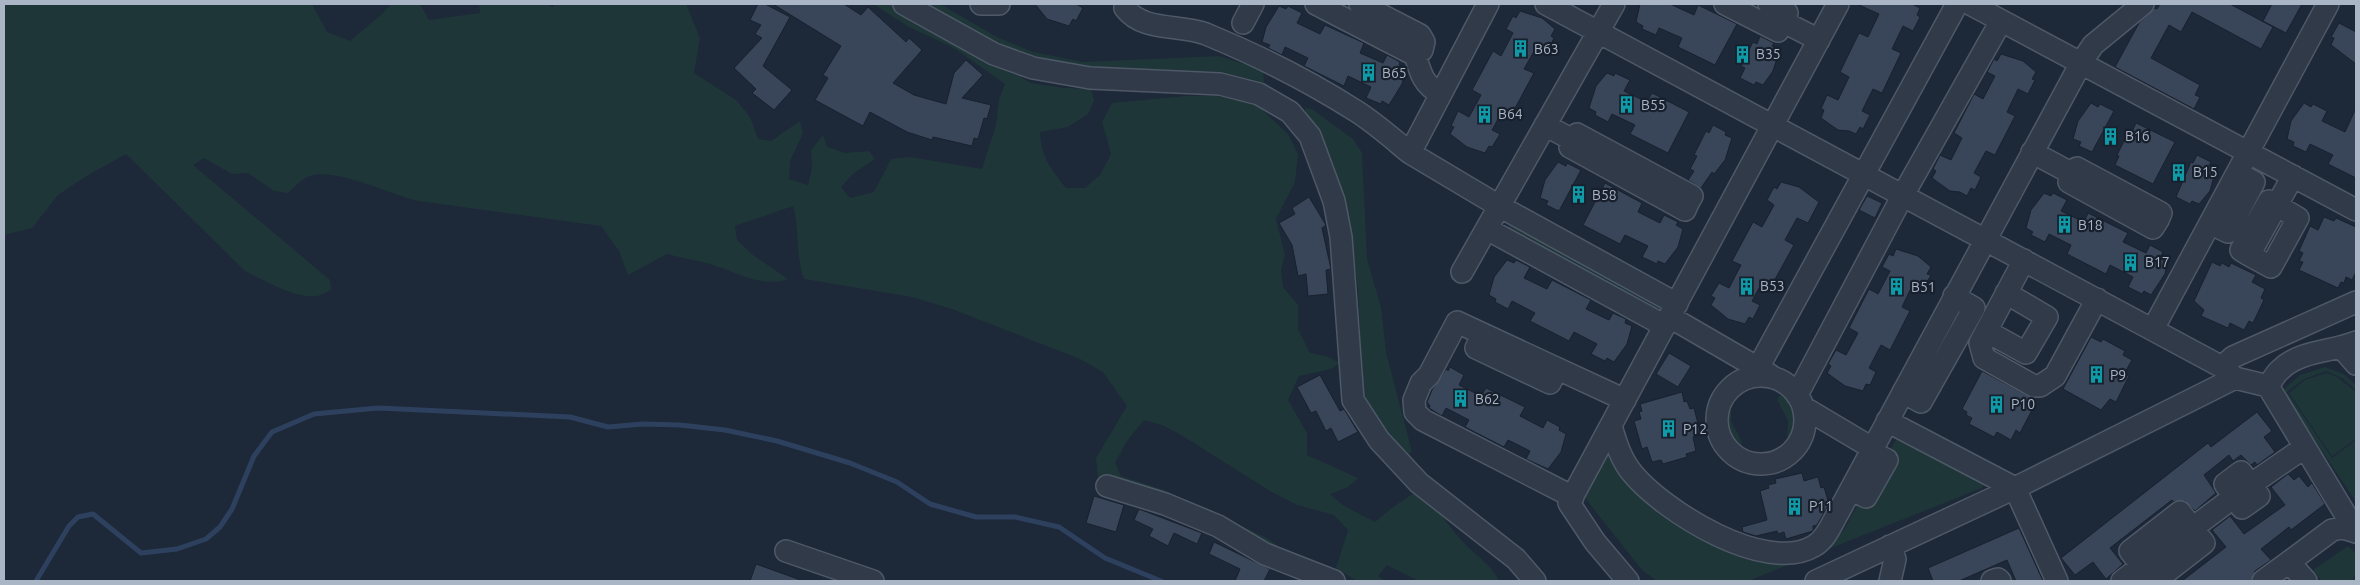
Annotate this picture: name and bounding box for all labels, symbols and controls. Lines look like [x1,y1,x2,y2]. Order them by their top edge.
building icon: B63 [1510,39,1530,59]
place label: B63 [1534,41,1559,57]
building icon: B35 [1732,44,1752,64]
place label: B35 [1756,46,1781,62]
building icon: B65 [1358,63,1378,83]
place label: B65 [1382,65,1407,81]
building icon: B55 [1617,95,1637,115]
place label: B55 [1641,97,1666,113]
building icon: B64 [1474,104,1494,124]
place label: B64 [1498,106,1523,122]
building icon: B16 [2101,126,2121,146]
place label: B16 [2125,128,2150,144]
building icon: B15 [2169,162,2189,182]
place label: B15 [2193,164,2218,180]
building icon: B58 [1568,185,1588,205]
place label: B58 [1592,187,1617,203]
building icon: B18 [2054,215,2074,235]
place label: B18 [2078,217,2103,233]
building icon: B17 [2121,252,2141,272]
place label: B17 [2145,254,2170,270]
building icon: B53 [1736,276,1756,296]
building icon: B51 [1887,277,1907,297]
place label: B53 [1760,278,1785,294]
place label: B51 [1911,279,1936,295]
building icon: P9 [2086,365,2106,385]
place label: P9 [2110,367,2126,383]
building icon: B62 [1451,389,1471,409]
place label: B62 [1475,391,1500,407]
building icon: P10 [1987,394,2007,414]
place label: P10 [2011,396,2035,412]
building icon: P12 [1659,419,1679,439]
place label: P12 [1683,421,1707,437]
building icon: P11 [1785,496,1805,516]
place label: P11 [1809,498,1833,514]

